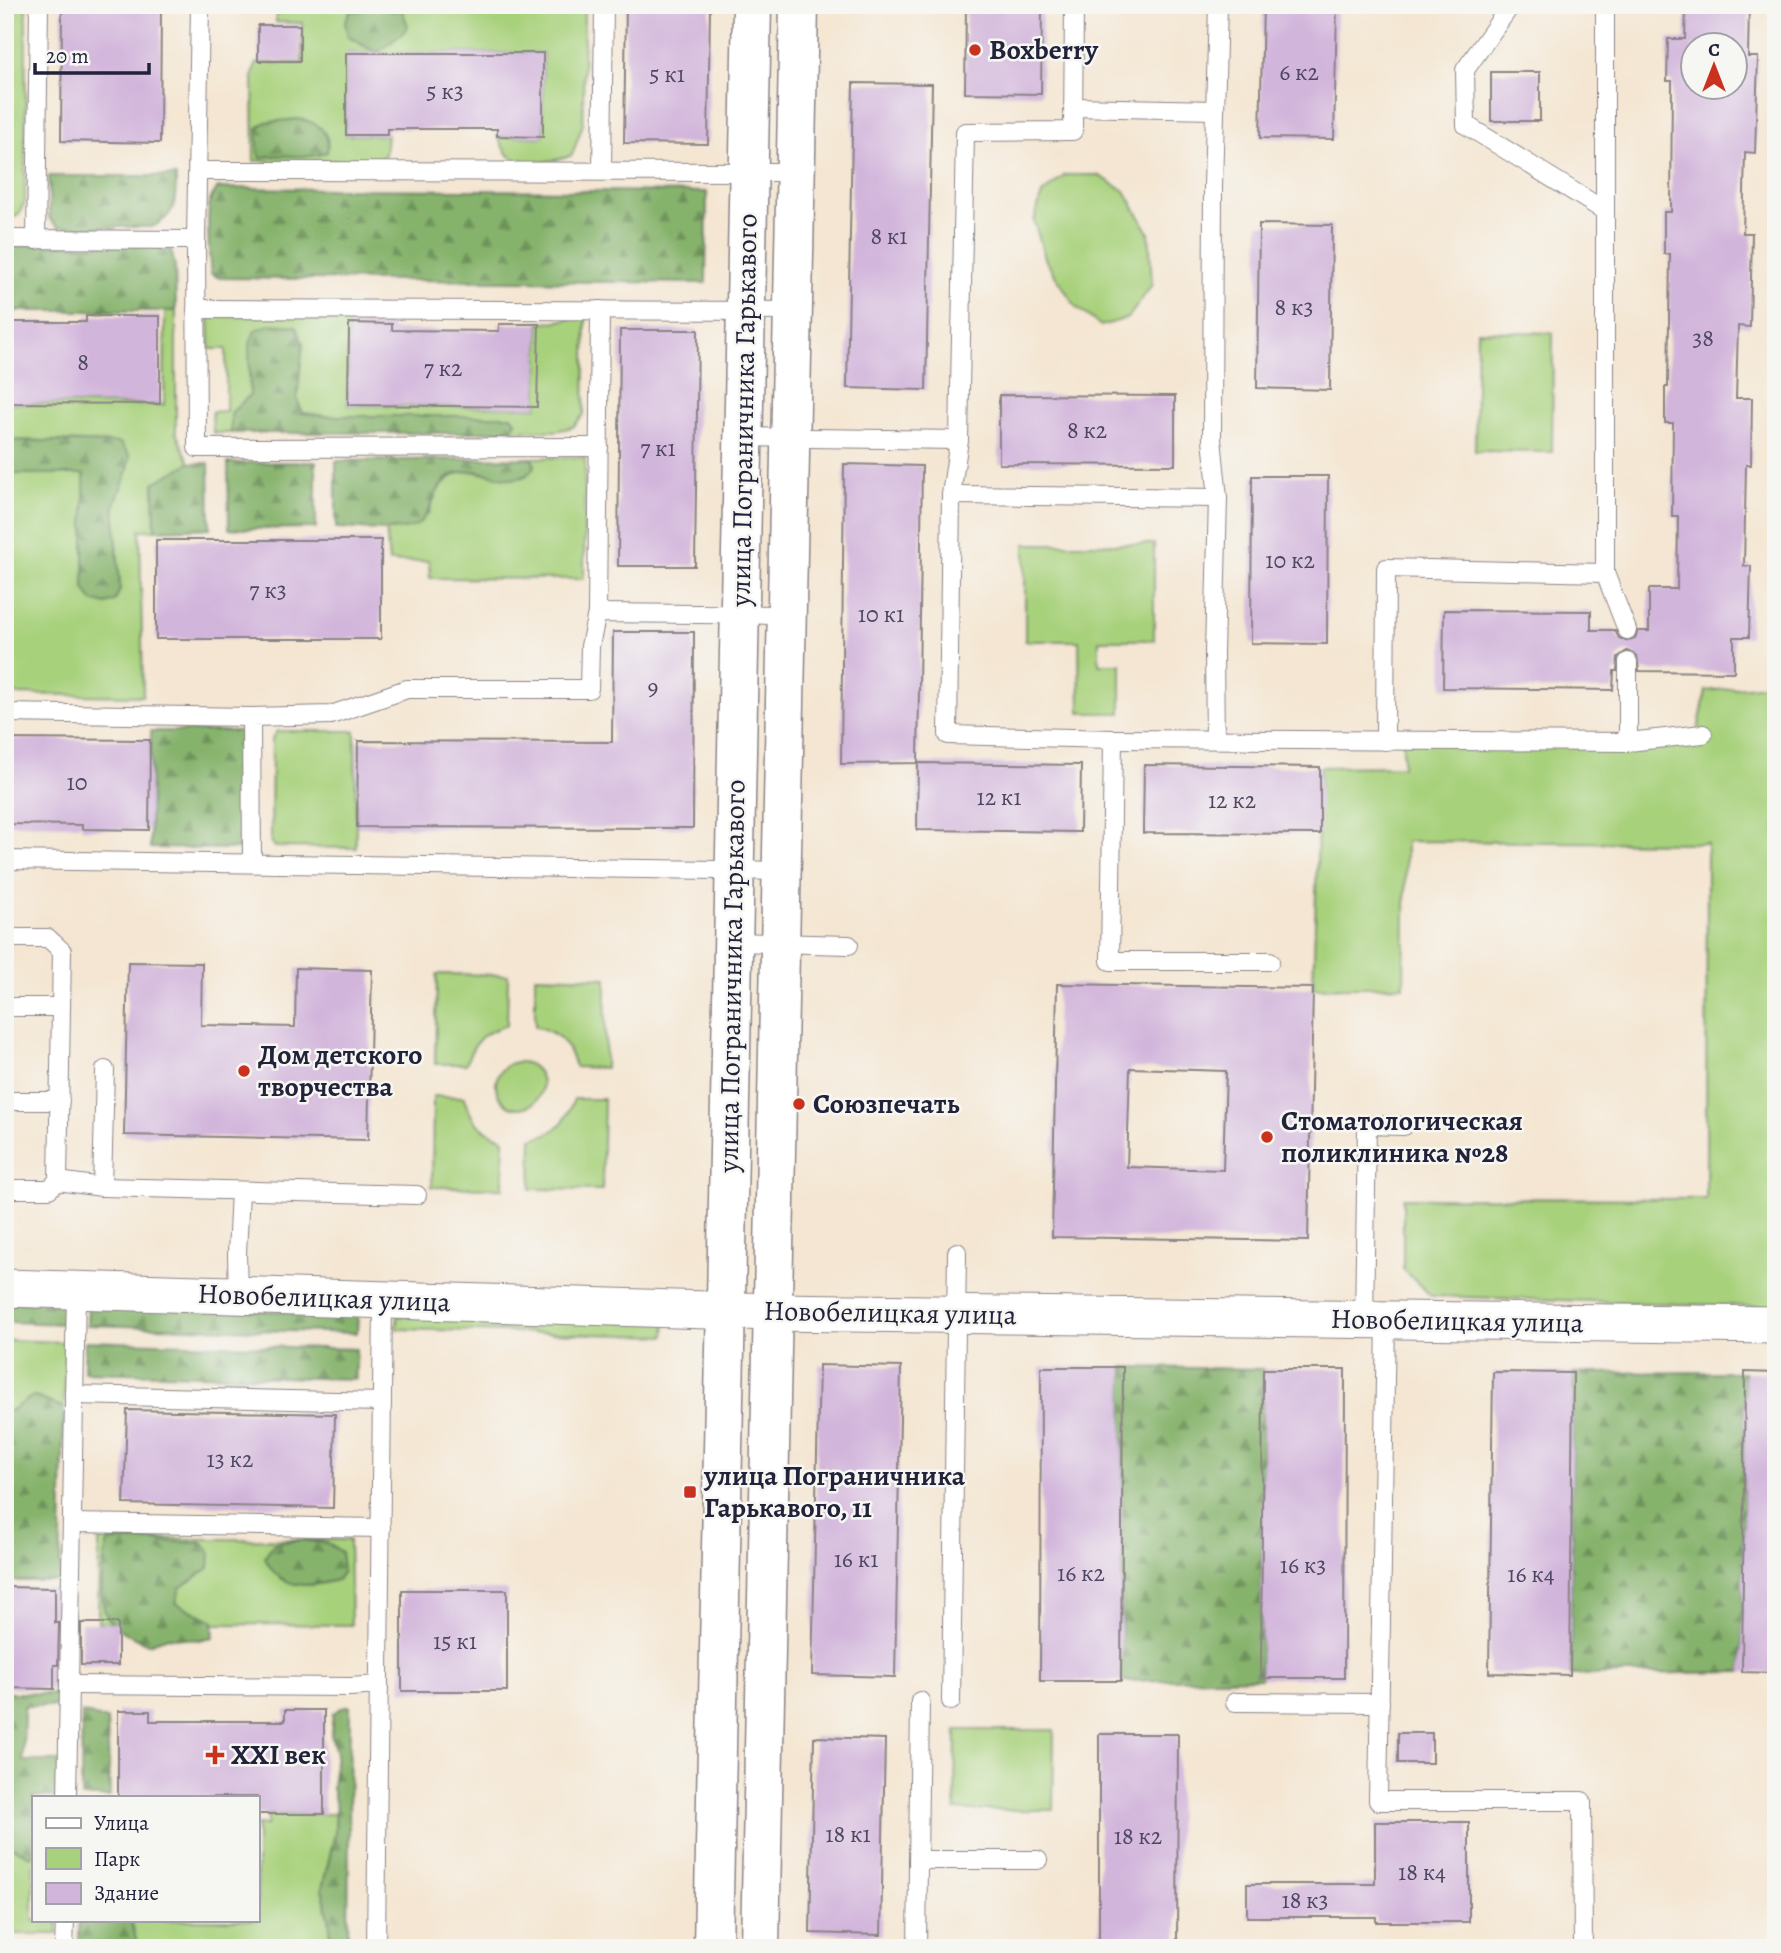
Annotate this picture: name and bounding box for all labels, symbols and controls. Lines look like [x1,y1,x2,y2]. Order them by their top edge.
place label: Boxberry [989,31,1099,69]
scale bar [35,32,149,76]
north arrow [1680,32,1750,102]
text: С [1708,37,1720,63]
text: 20 m [46,42,89,70]
marker: Boxberry [967,42,983,58]
house number: 6 к2 [1279,56,1319,88]
house number: 5 к1 [649,58,685,90]
house number: 5 к3 [426,75,464,107]
street label: улица Пограничника Гарькавого [722,213,766,608]
house number: 8 к1 [870,220,908,252]
house number: 8 к3 [1275,291,1313,323]
house number: 38 [1692,322,1714,354]
house number: 8 [77,346,89,378]
house number: 7 к2 [424,352,462,384]
house number: 8 к2 [1067,414,1107,446]
house number: 7 к1 [640,432,676,464]
house number: 10 к2 [1265,544,1315,576]
house number: 7 к3 [249,574,287,606]
house number: 10 к1 [858,598,904,630]
house number: 9 [648,671,658,703]
house number: 10 [67,766,88,798]
street label: улица Пограничника Гарькавого [710,779,754,1174]
house number: 12 к1 [976,781,1022,813]
house number: 12 к2 [1208,784,1256,816]
place label: Дом детского творчества [258,1036,422,1106]
marker: Дом детского творчества [236,1063,252,1079]
place label: Союзпечать [813,1085,960,1123]
marker: Союзпечать [791,1096,807,1112]
place label: Стоматологическая поликлиника №28 [1281,1102,1523,1172]
marker: Стоматологическая поликлиника №28 [1259,1129,1275,1145]
street label: Новобелицкая улица [197,1275,451,1321]
street label: Новобелицкая улица [763,1292,1017,1334]
street label: Новобелицкая улица [1330,1300,1584,1342]
house number: 13 к2 [207,1443,253,1475]
place label: улица Пограничника Гарькавого, 11 [703,1457,966,1527]
marker: улица Пограничника Гарькавого, 11 [682,1484,698,1500]
house number: 16 к1 [834,1543,878,1575]
house number: 16 к3 [1280,1549,1326,1581]
house number: 16 к2 [1057,1557,1105,1589]
house number: 16 к4 [1507,1558,1555,1590]
house number: 15 к1 [433,1625,477,1657]
place label: XXI век [231,1736,326,1774]
marker: XXI век [205,1745,225,1765]
legend [32,1796,259,1922]
text: Улица [94,1809,149,1837]
house number: 18 к1 [825,1818,871,1850]
house number: 18 к2 [1114,1820,1162,1852]
text: Парк [94,1845,140,1873]
house number: 18 к4 [1398,1856,1446,1888]
text: Здание [94,1879,159,1907]
house number: 18 к3 [1281,1884,1329,1916]

